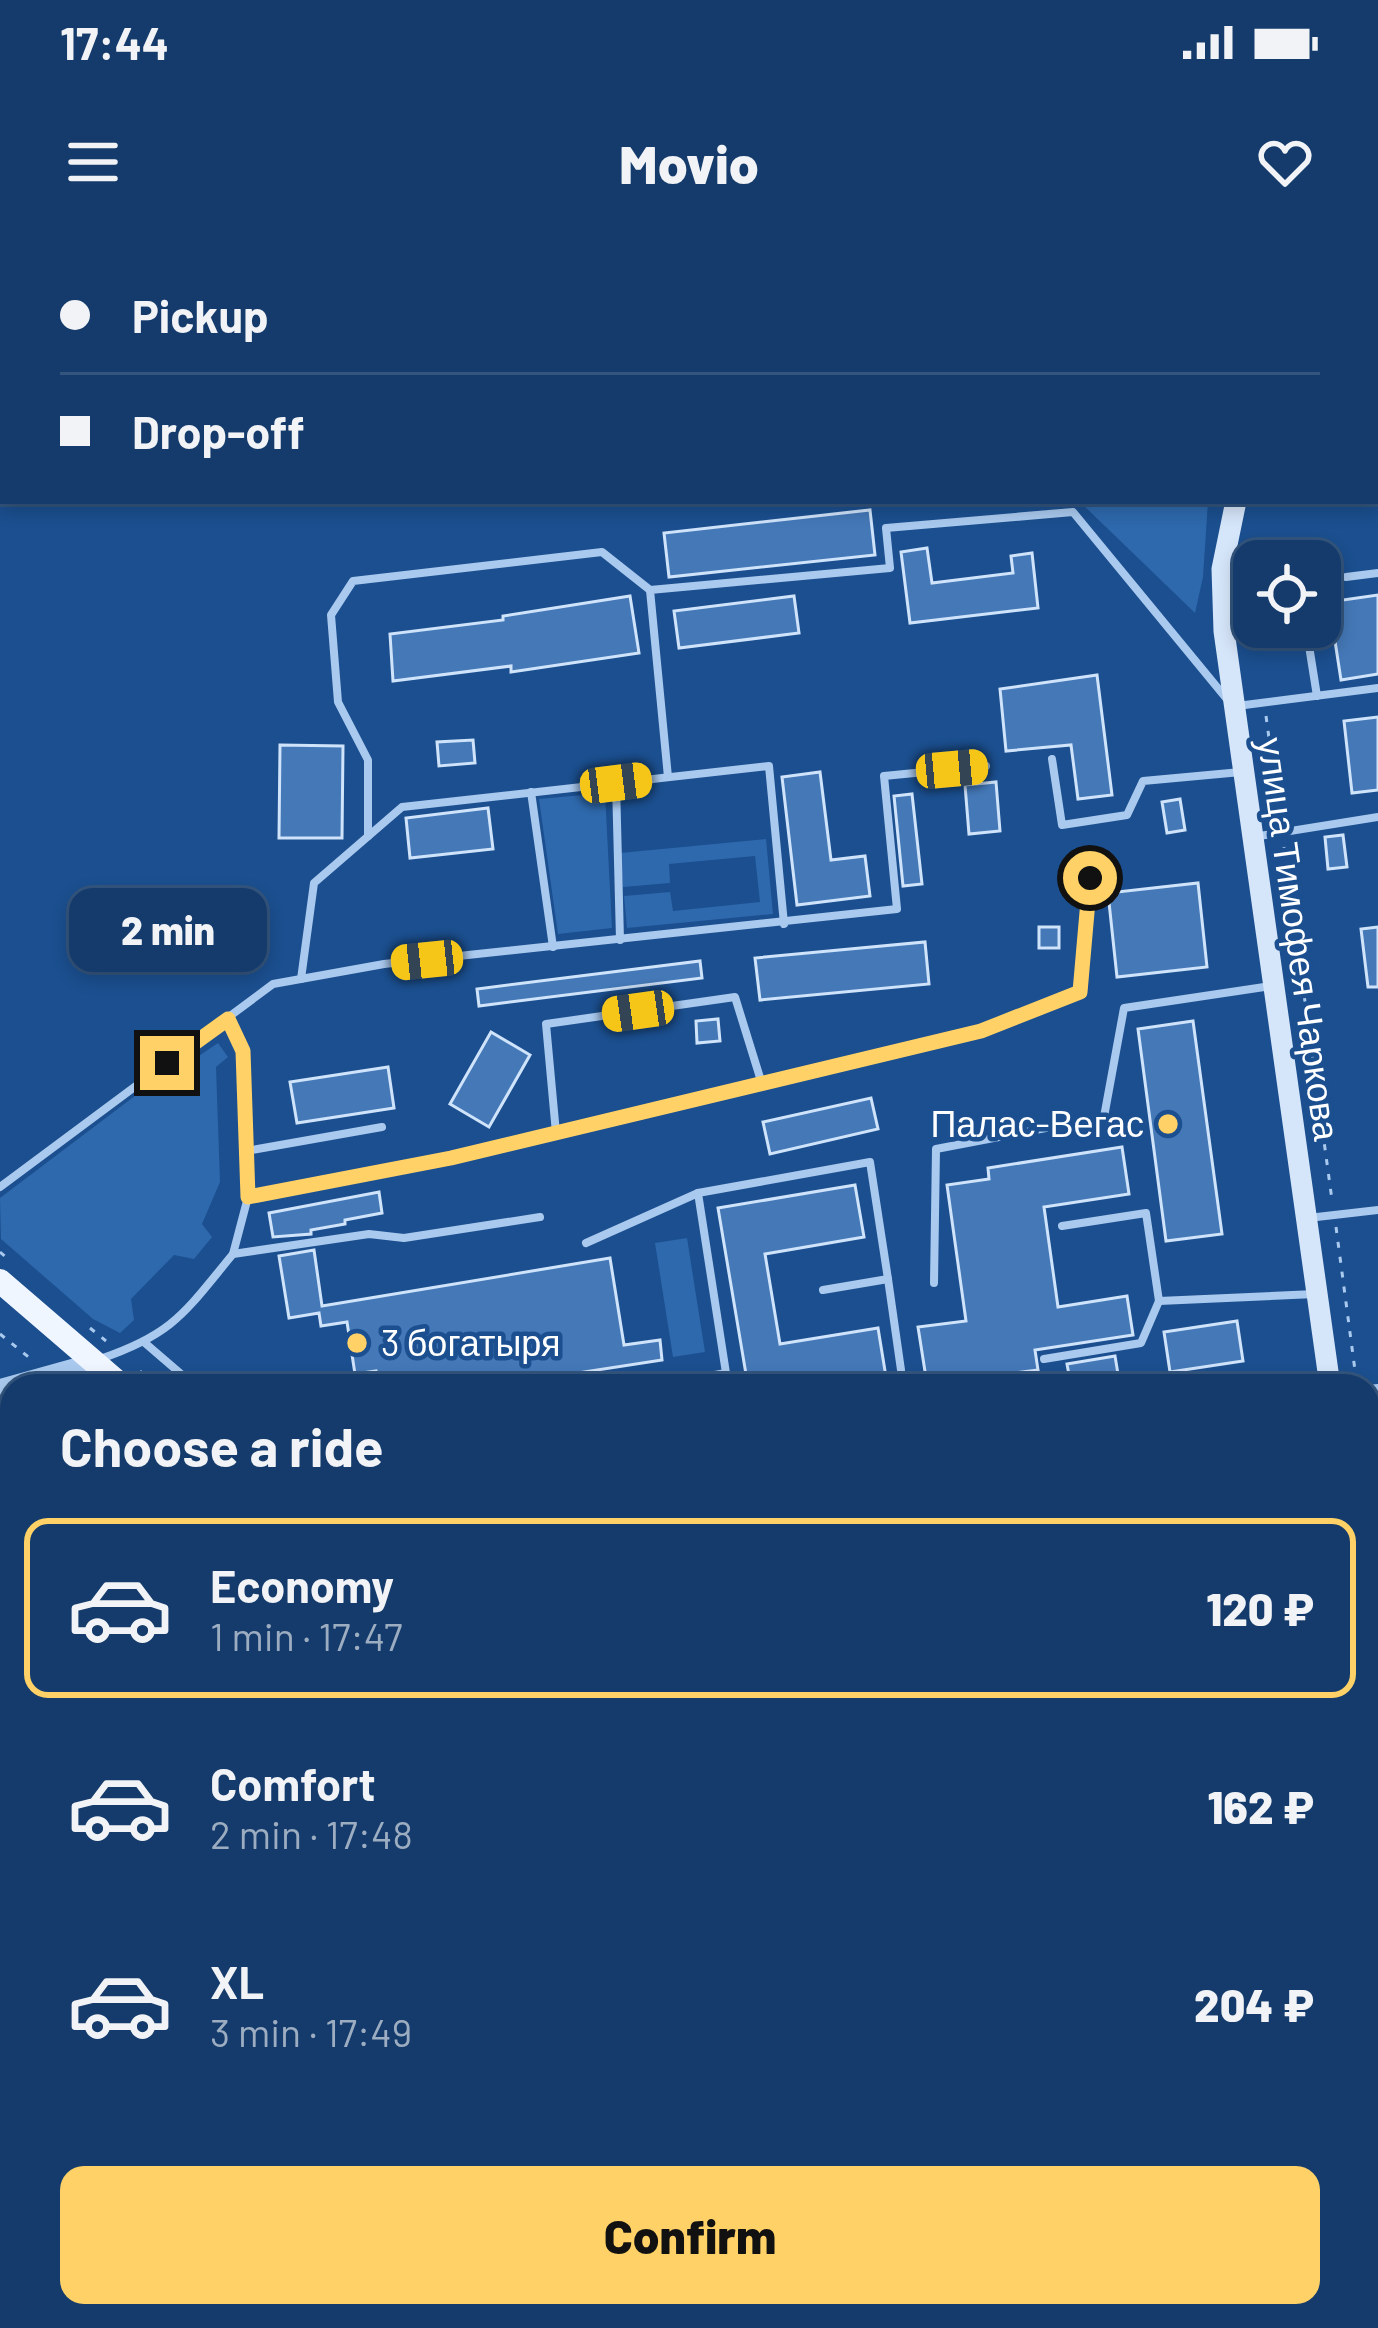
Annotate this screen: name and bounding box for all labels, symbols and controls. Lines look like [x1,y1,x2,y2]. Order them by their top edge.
text: 17:44 [60,15,169,69]
icon: menu [60,129,126,195]
icon: heart [1252,129,1318,195]
text: Movio [619,130,759,195]
text: Pickup [132,288,269,342]
text: Drop-off [132,404,305,458]
map controls [1233,540,1341,648]
button: locate [1233,540,1341,648]
street label: улица Тимофея Чаркова [1250,734,1350,1144]
car [915,748,989,790]
car [578,761,654,805]
route start [1063,851,1117,905]
callout: 2 min [68,889,266,973]
text: 2 min [121,906,215,953]
car [389,938,465,982]
car [600,988,676,1034]
route end [140,1036,194,1090]
place label: Палас-Вегас [930,1101,1144,1144]
marker: Палас-Вегас [1155,1111,1181,1137]
place label: 3 богатыря [381,1320,560,1364]
marker: 3 богатыря [344,1330,370,1356]
text: Choose a ride [60,1413,384,1478]
icon: car [66,1554,174,1662]
text: Economy [210,1558,394,1612]
text: 120 ₽ [1206,1581,1314,1635]
text: 1 min · 17:47 [210,1612,403,1659]
icon: car [66,1752,174,1860]
text: Comfort [210,1756,376,1810]
text: 162 ₽ [1207,1779,1314,1833]
text: 2 min · 17:48 [210,1810,413,1857]
icon: car [66,1950,174,2058]
text: XL [210,1954,264,2008]
text: 204 ₽ [1194,1977,1314,2031]
text: 3 min · 17:49 [210,2008,412,2055]
button: Confirm [60,2166,1320,2304]

